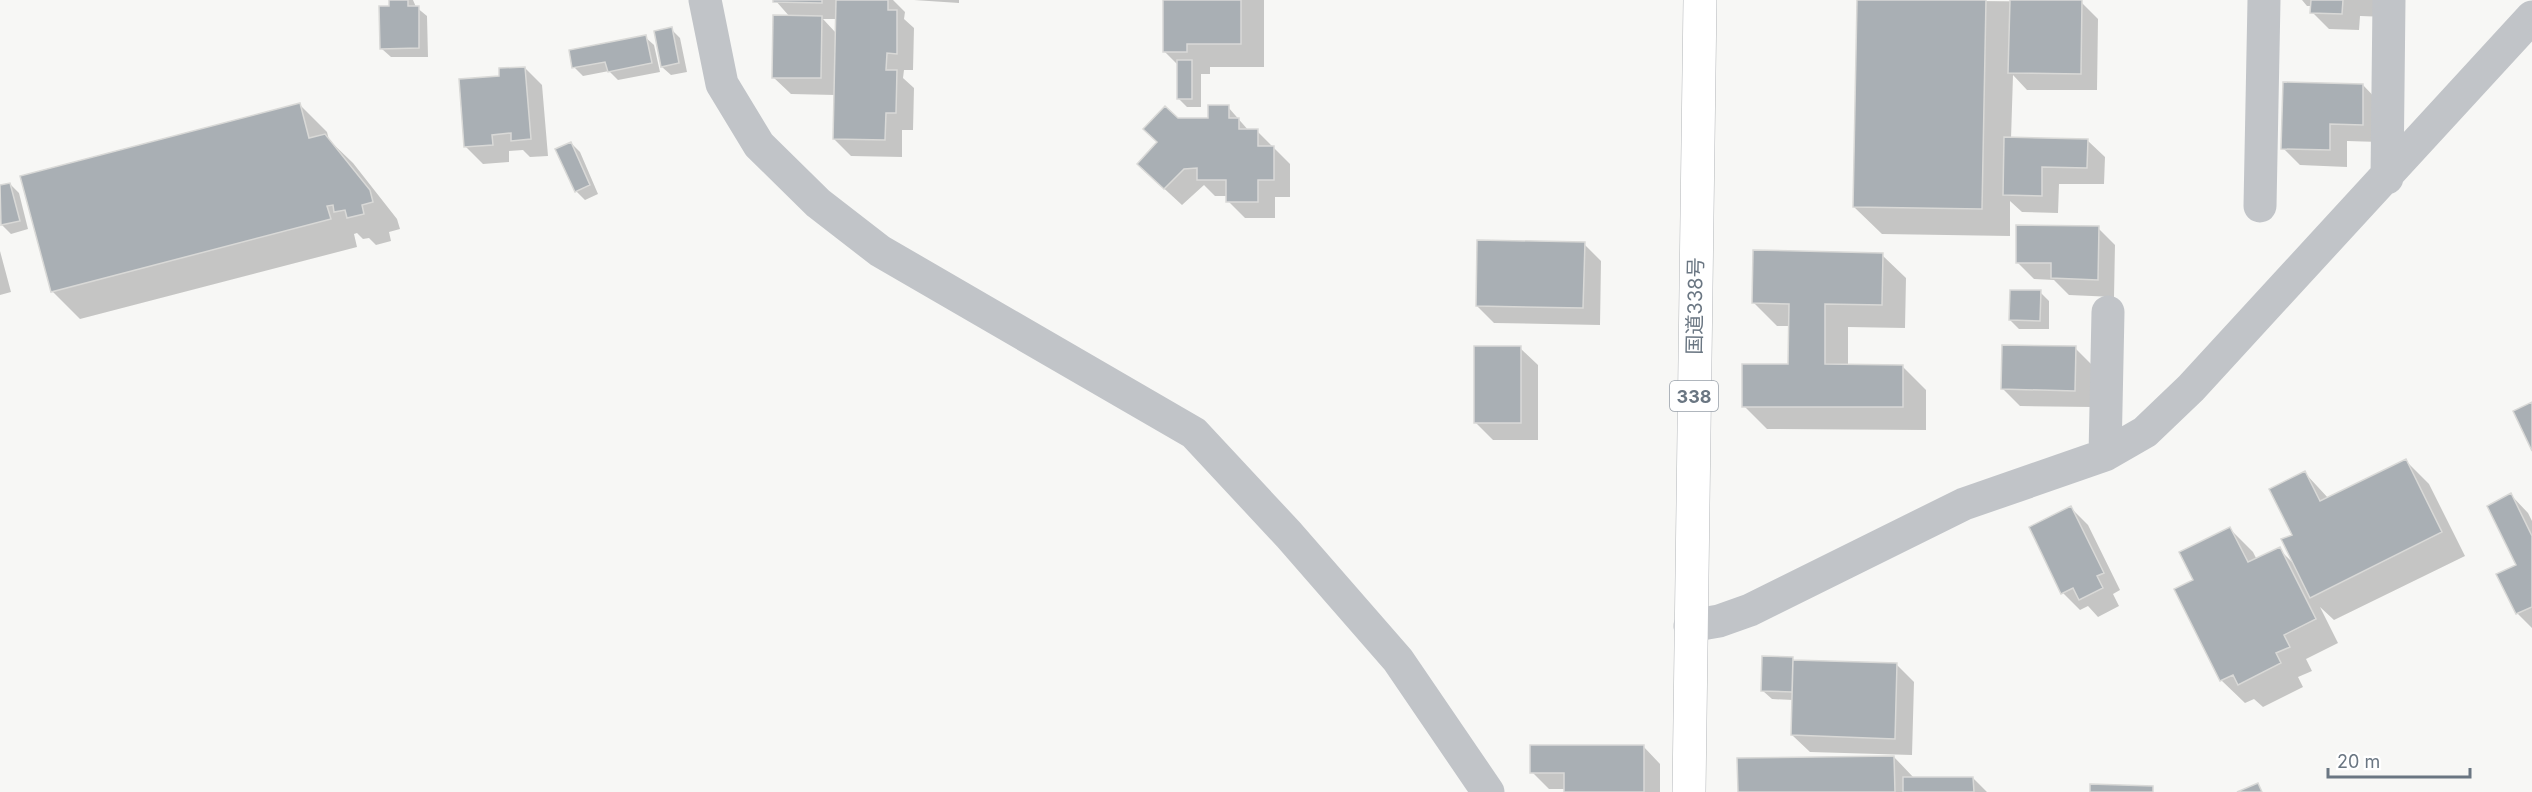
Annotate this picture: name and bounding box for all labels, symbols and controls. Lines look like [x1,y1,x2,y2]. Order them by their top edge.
street label: 国道338号 [1682,257,1708,355]
road number: 338 [1670,381,1718,411]
scale bar [2328,741,2470,779]
text: 20 m [2337,751,2380,772]

